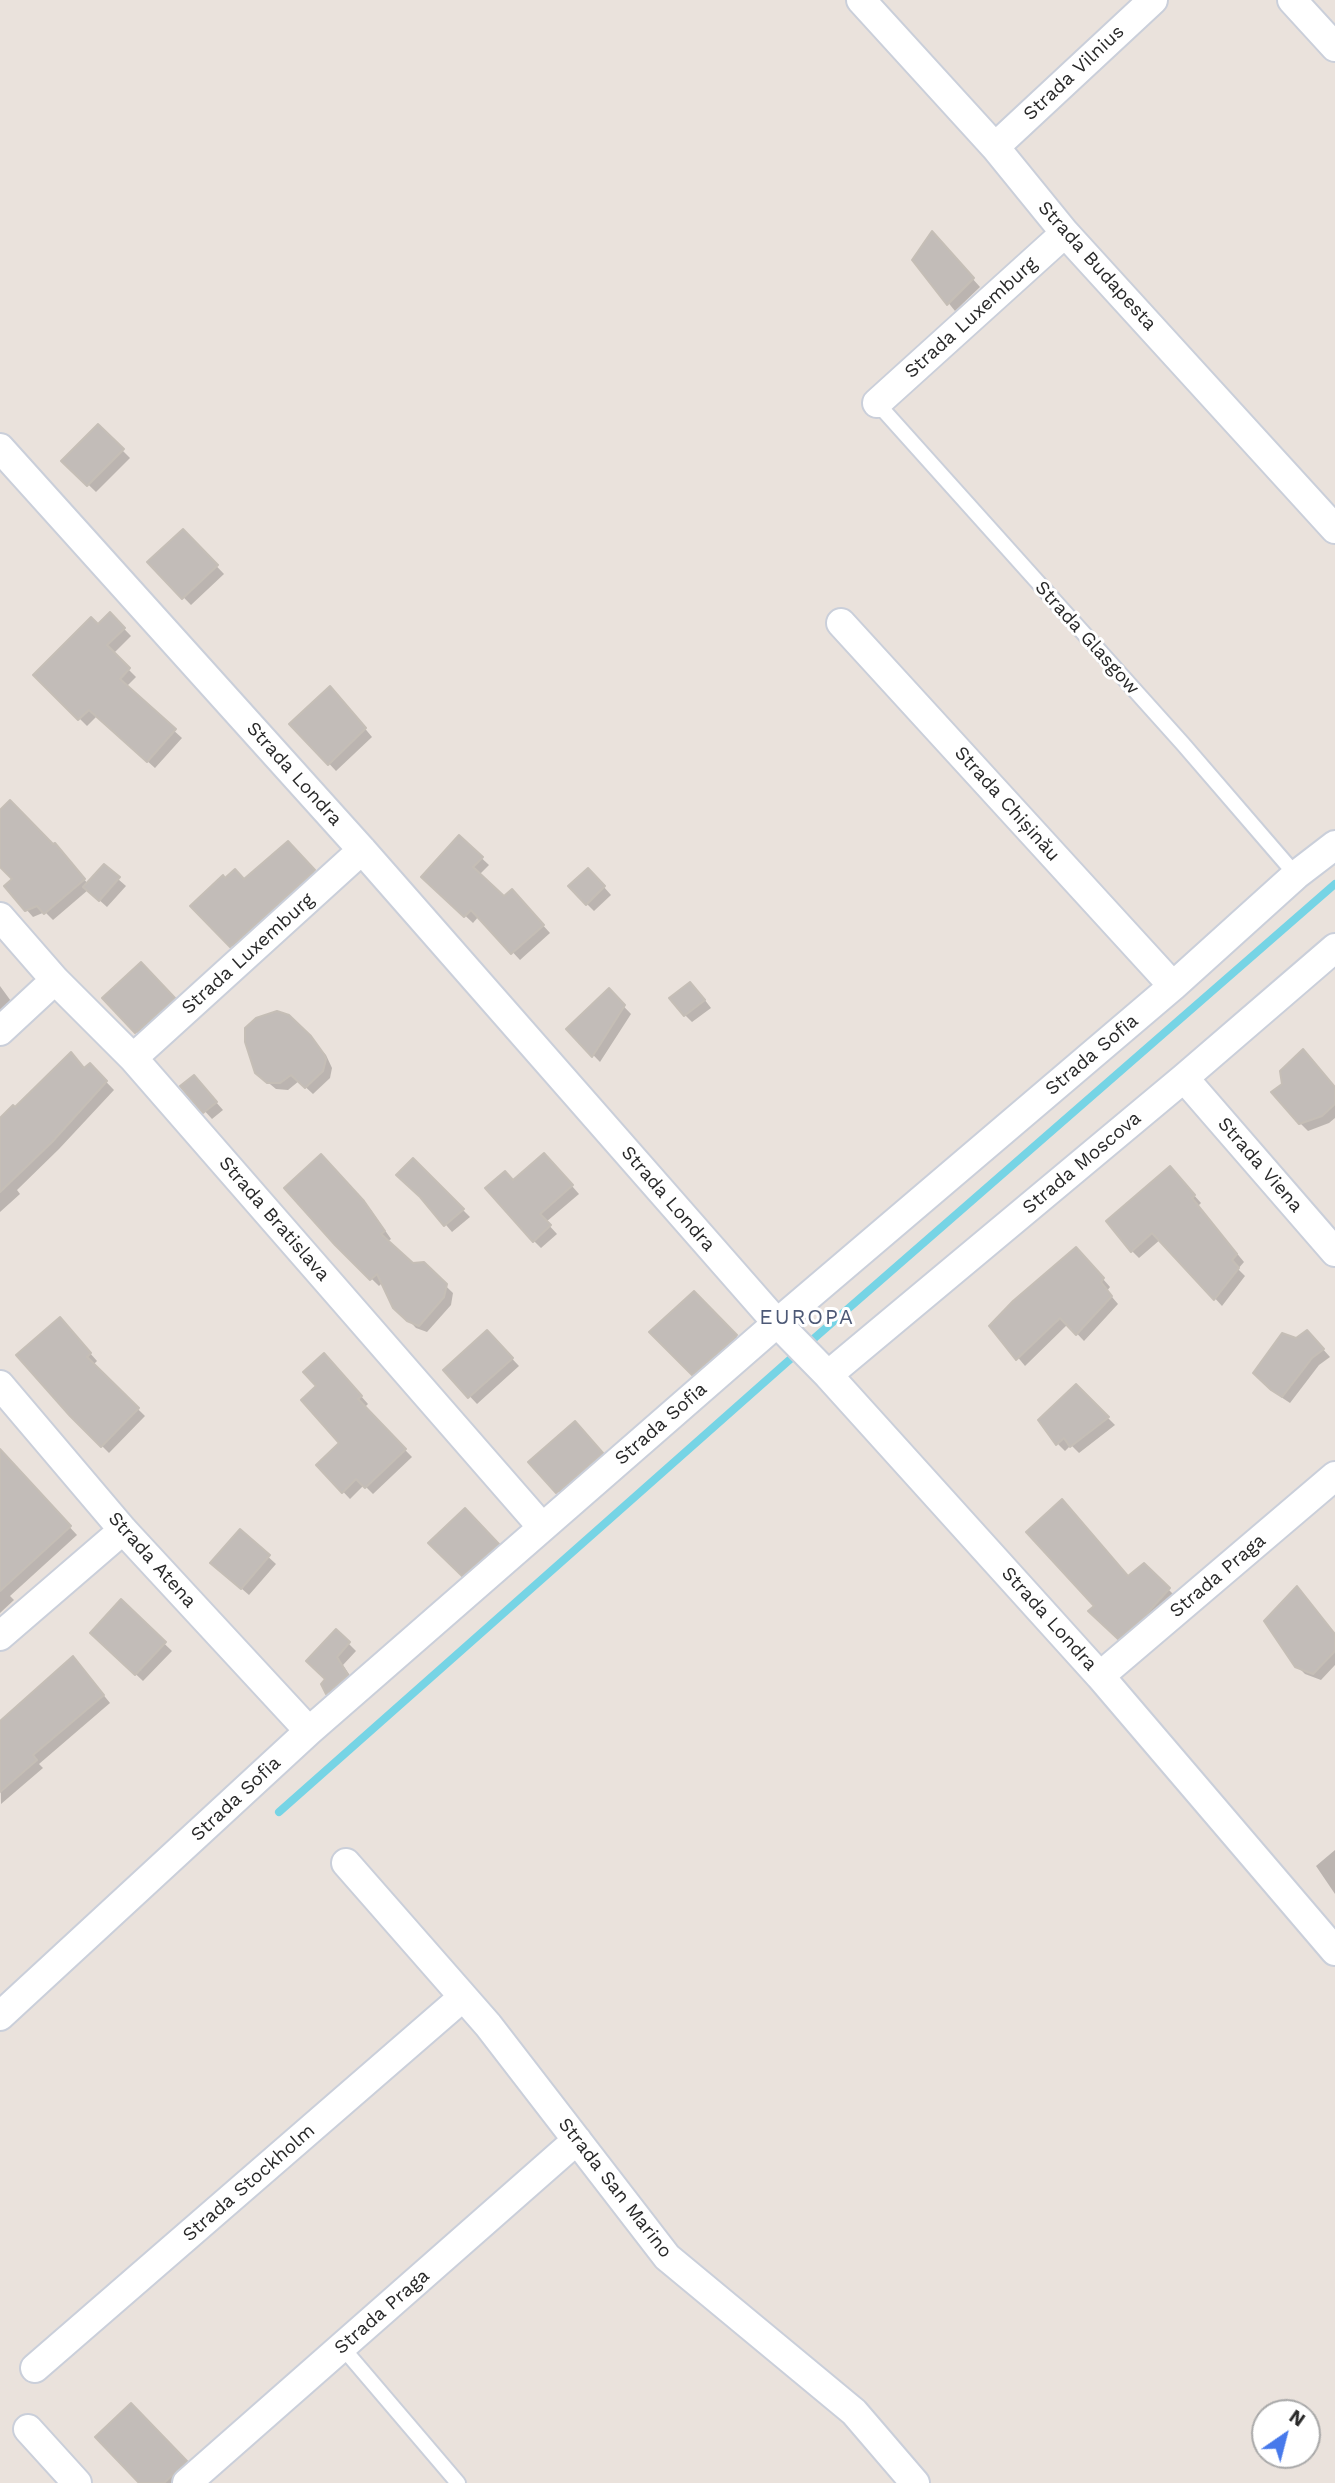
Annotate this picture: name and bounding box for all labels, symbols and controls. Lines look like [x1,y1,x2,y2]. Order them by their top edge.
street label: Strada Vilnius [1019,21,1129,125]
street label: Strada Budapesta [1033,197,1161,335]
street label: Strada Luxemburg [900,253,1042,383]
street label: Strada Glasgow [1030,577,1144,699]
street label: Strada Londra [241,717,347,831]
street label: Strada Chișinău [949,742,1065,866]
street label: Strada Luxemburg [177,889,319,1019]
street label: Strada Sofia [1041,1010,1143,1100]
street label: Strada Moscova [1018,1107,1146,1219]
street label: Strada Viena [1213,1113,1307,1217]
street label: Strada Londra [616,1142,720,1256]
street label: Strada Bratislava [214,1152,334,1286]
district label: EUROPA [760,1305,854,1331]
street label: Strada Sofia [610,1378,712,1470]
street label: Strada Atena [103,1507,201,1613]
street label: Strada Praga [1165,1529,1271,1623]
street label: Strada Londra [996,1562,1102,1676]
street label: Strada Sofia [186,1752,286,1846]
street label: Strada San Marino [553,2113,677,2263]
street label: Strada Stockholm [178,2119,320,2247]
street label: Strada Praga [330,2265,434,2359]
north arrow [1251,2399,1321,2469]
text: N [1285,2405,1310,2431]

